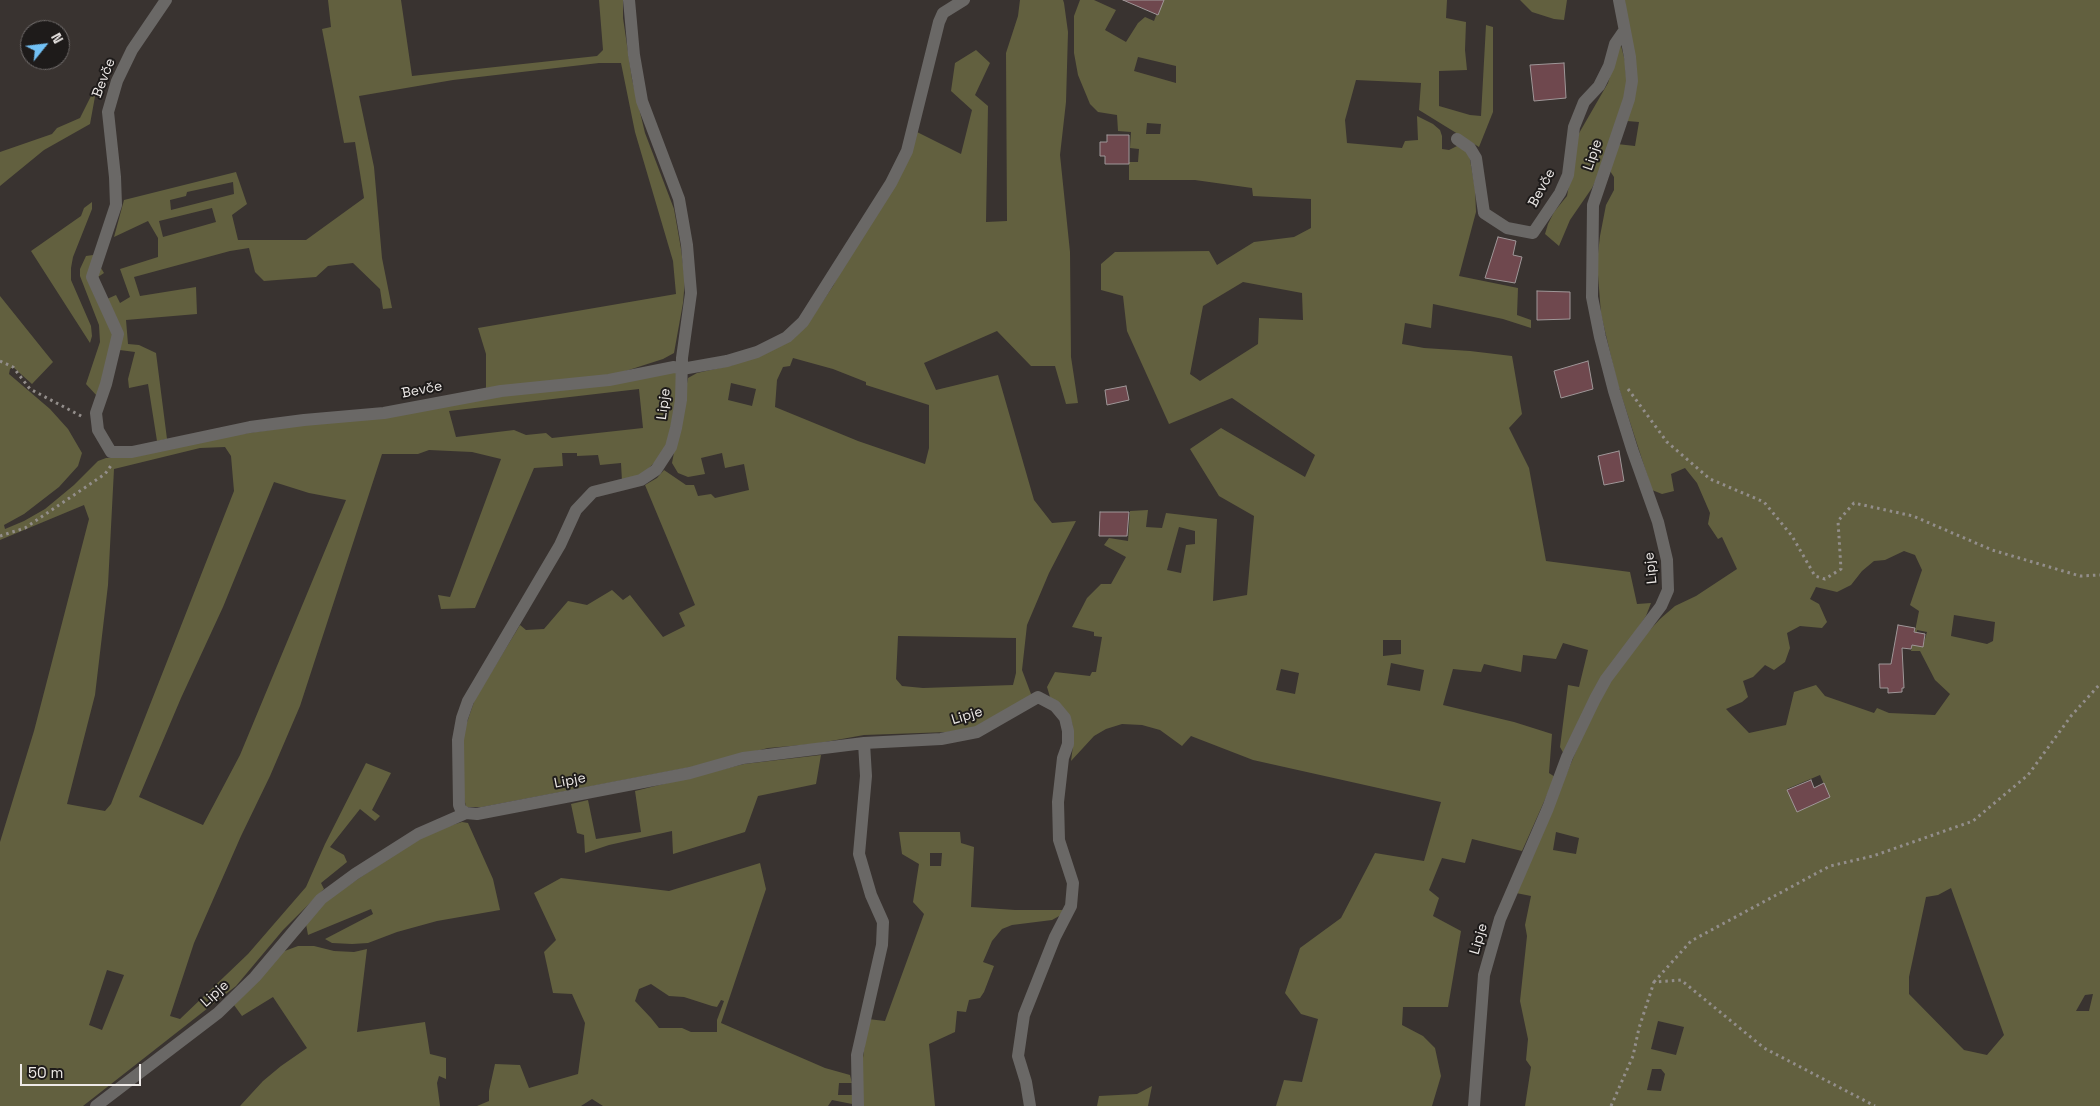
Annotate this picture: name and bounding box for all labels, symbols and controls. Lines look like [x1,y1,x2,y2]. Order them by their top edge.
north arrow [20,20,70,70]
text: N [47,30,67,47]
street label: Bevče [89,56,119,100]
street label: Lipje [1580,137,1606,173]
street label: Bevče [1525,166,1559,210]
street label: Bevče [400,378,444,402]
street label: Lipje [654,387,674,421]
street label: Lipje [1641,551,1661,585]
street label: Lipje [949,703,985,729]
street label: Lipje [553,770,587,792]
street label: Lipje [1467,921,1491,957]
street label: Lipje [198,977,232,1011]
scale bar [22,1054,144,1086]
text: 50 m [28,1063,63,1082]

